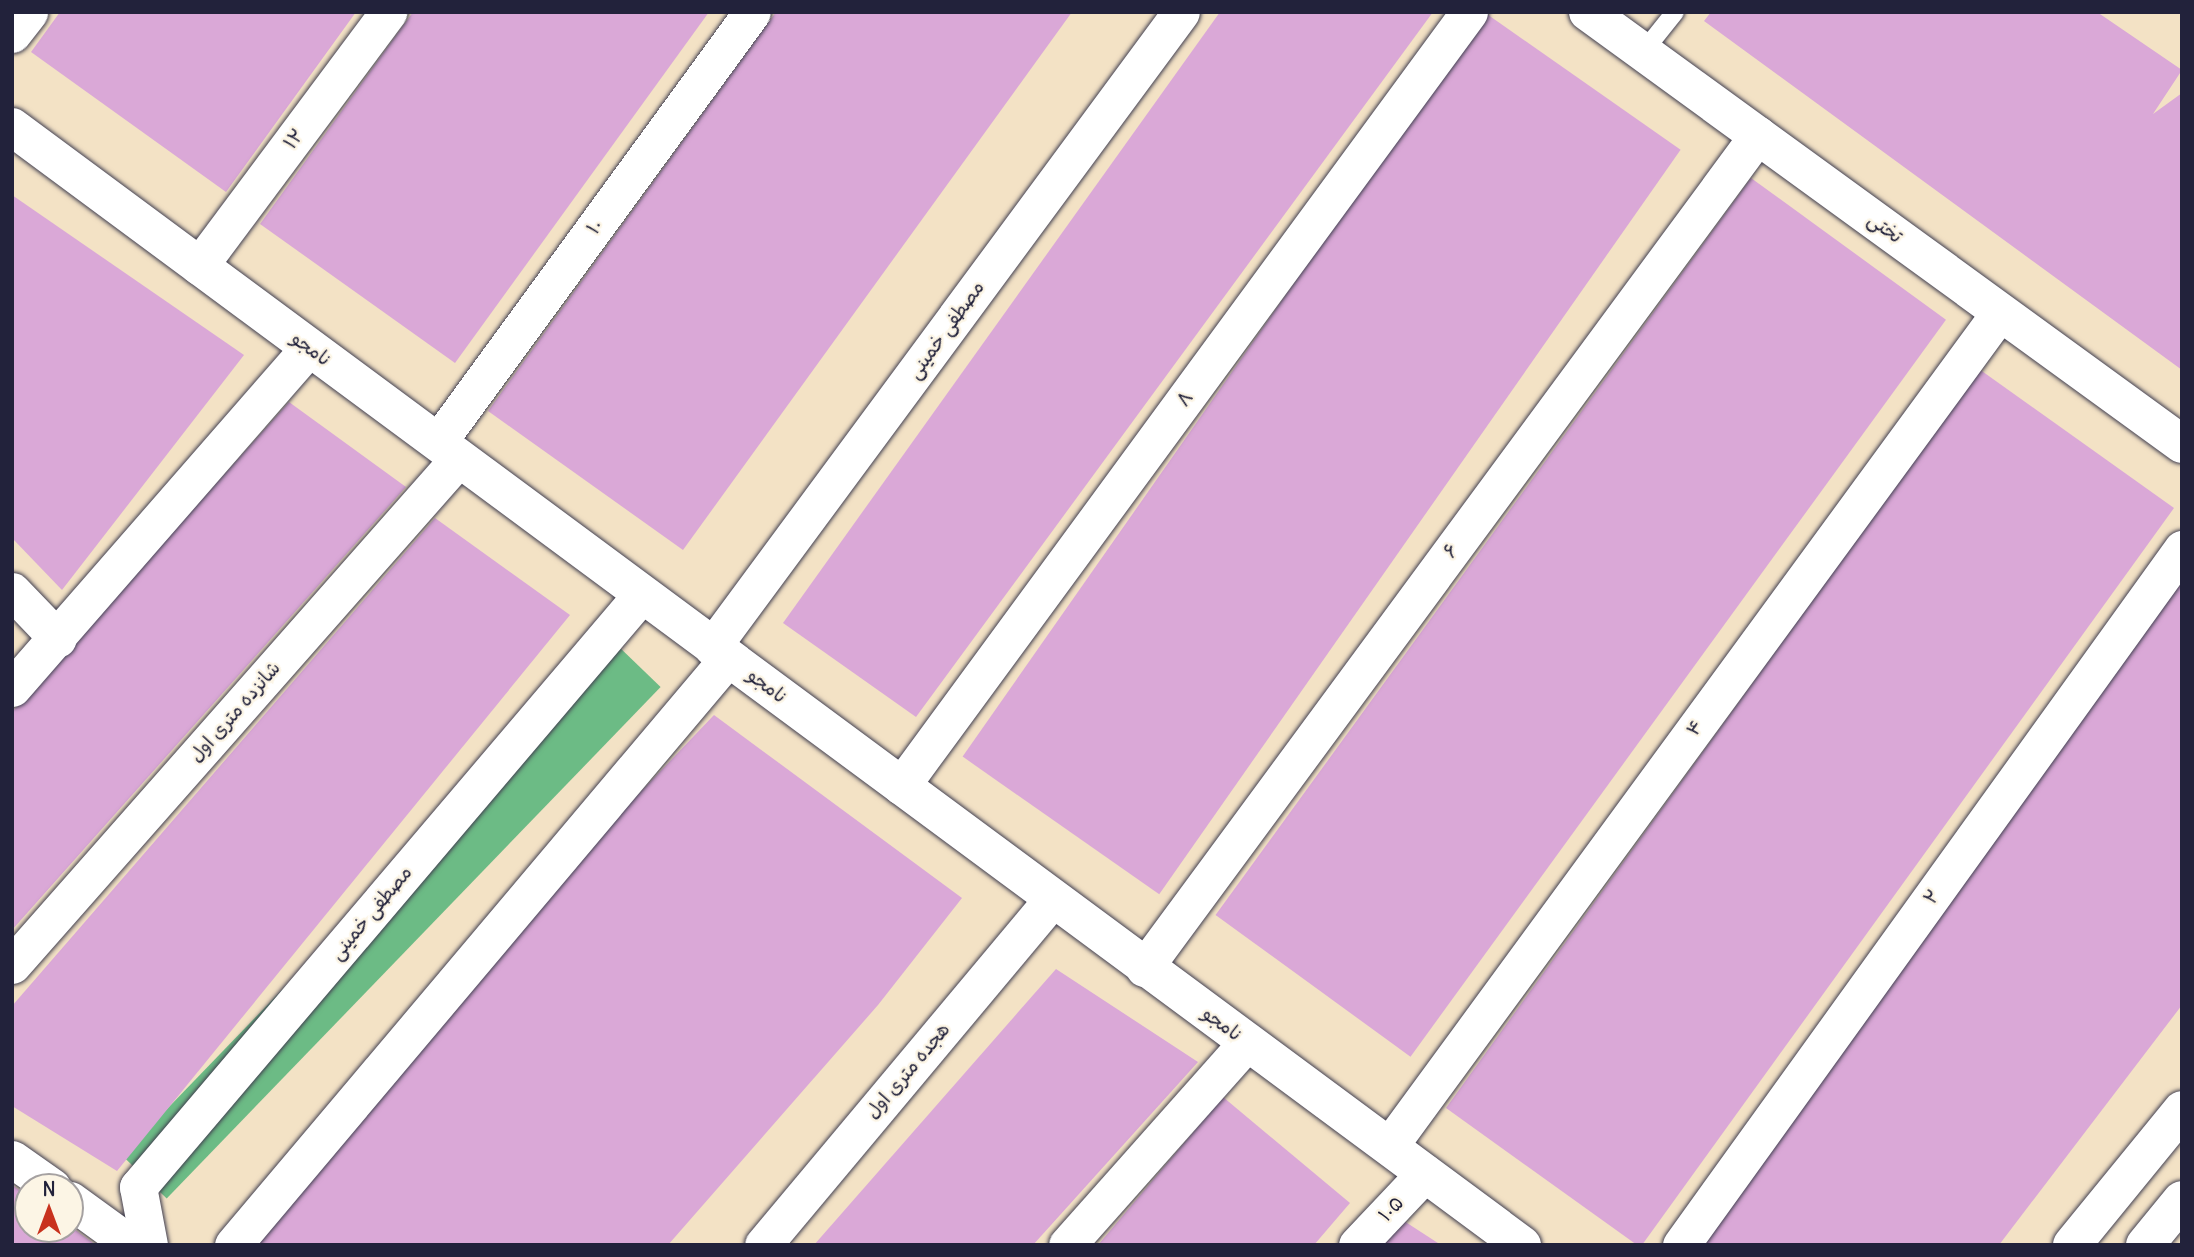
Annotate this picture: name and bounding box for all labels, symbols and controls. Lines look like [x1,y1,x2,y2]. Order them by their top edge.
street label: ۱۲ [279,124,309,154]
street label: تختی [1863,208,1907,248]
street label: ۱۰ [582,215,608,239]
street label: مصطفی خمینی [903,277,989,383]
street label: نامجو [287,327,335,371]
street label: ۸ [1172,387,1198,411]
street label: ۶ [1438,540,1464,562]
street label: شانزده متری اول [185,657,285,767]
street label: نامجو [743,664,791,708]
street label: ۴ [1682,716,1708,740]
street label: مصطفی خمینی [325,861,417,965]
street label: ۲ [1919,885,1945,909]
street label: نامجو [1198,1002,1246,1046]
street label: هجده متری اول [861,1018,955,1124]
north arrow [14,1173,84,1243]
text: N [42,1177,56,1201]
street label: ۱۰۵ [1374,1192,1408,1226]

